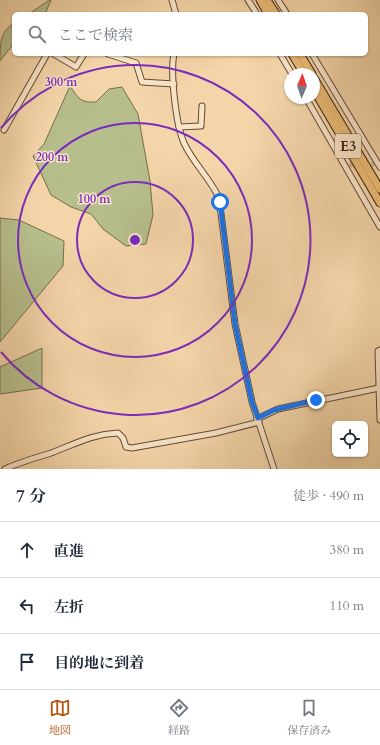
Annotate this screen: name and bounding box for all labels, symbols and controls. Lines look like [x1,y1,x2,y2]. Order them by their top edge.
search box [12,12,368,56]
icon: search [26,23,48,45]
text: ここで検索 [58,25,133,45]
north arrow [284,68,320,104]
text: 300 m [45,74,78,90]
road number: E3 [335,134,361,158]
text: 200 m [36,149,69,165]
text: 100 m [78,191,111,207]
route start [211,193,229,211]
centre of rings [128,233,142,247]
route end [307,391,325,409]
map controls [332,421,368,457]
button: locate [332,421,368,457]
text: 7 分 [16,485,46,508]
text: 徒歩 · 490 m [293,487,364,505]
icon: ahead [16,539,38,561]
text: 直進 [54,541,84,561]
text: 380 m [330,541,364,559]
icon: left [16,595,38,617]
text: 左折 [54,597,84,617]
text: 110 m [330,597,364,615]
icon: arrive [16,651,38,673]
text: 目的地に到着 [54,653,144,673]
tab: 地図 [49,697,71,738]
tab: 経路 [168,697,190,738]
tab: 保存済み [287,697,331,738]

